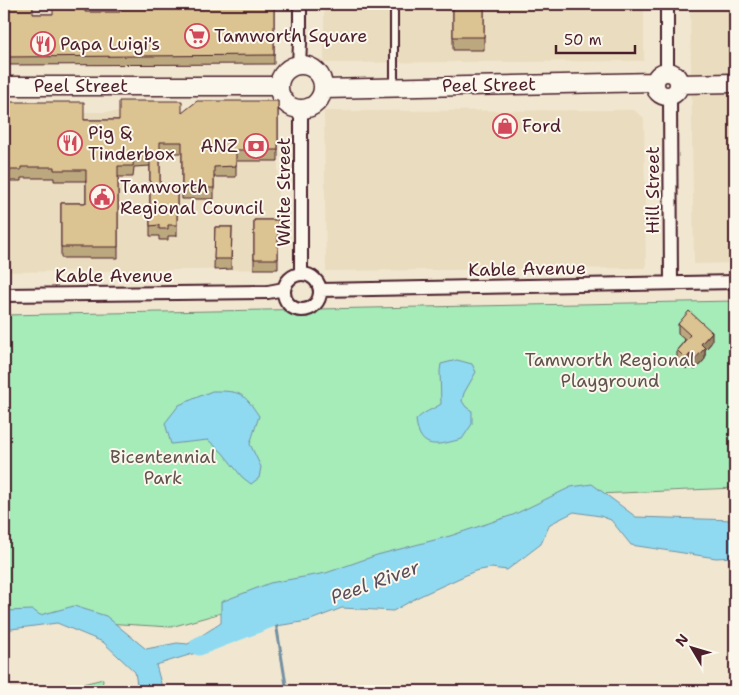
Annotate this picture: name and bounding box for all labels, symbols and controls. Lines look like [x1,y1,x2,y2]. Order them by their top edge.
scale bar [556,22,635,54]
supermarket icon: Tamworth Square [184,23,210,49]
place label: Tamworth Square [214,24,368,48]
text: 50 m [564,30,602,50]
restaurant icon: Papa Luigi's [30,31,56,57]
place label: Papa Luigi's [60,32,160,56]
street label: Peel Street [442,72,536,98]
street label: Peel Street [34,74,128,98]
shop icon: Ford [492,113,518,139]
place label: Ford [522,114,561,138]
place label: Pig & Tinderbox [88,121,175,166]
restaurant icon: Pig & Tinderbox [57,130,83,156]
bank icon: ANZ [243,133,269,159]
place label: ANZ [200,134,238,158]
street label: White Street [272,137,296,247]
street label: Hill Street [641,146,665,234]
place label: Tamworth Regional Council [120,175,264,220]
public building icon: Tamworth Regional Council [89,184,115,210]
street label: Kable Avenue [468,256,586,282]
street label: Kable Avenue [55,264,173,288]
park label: Tamworth Regional Playground [525,348,696,393]
park label: Bicentennial Park [110,445,216,490]
water label: Peel River [327,554,424,610]
north arrow [666,622,716,672]
text: N [671,630,692,650]

